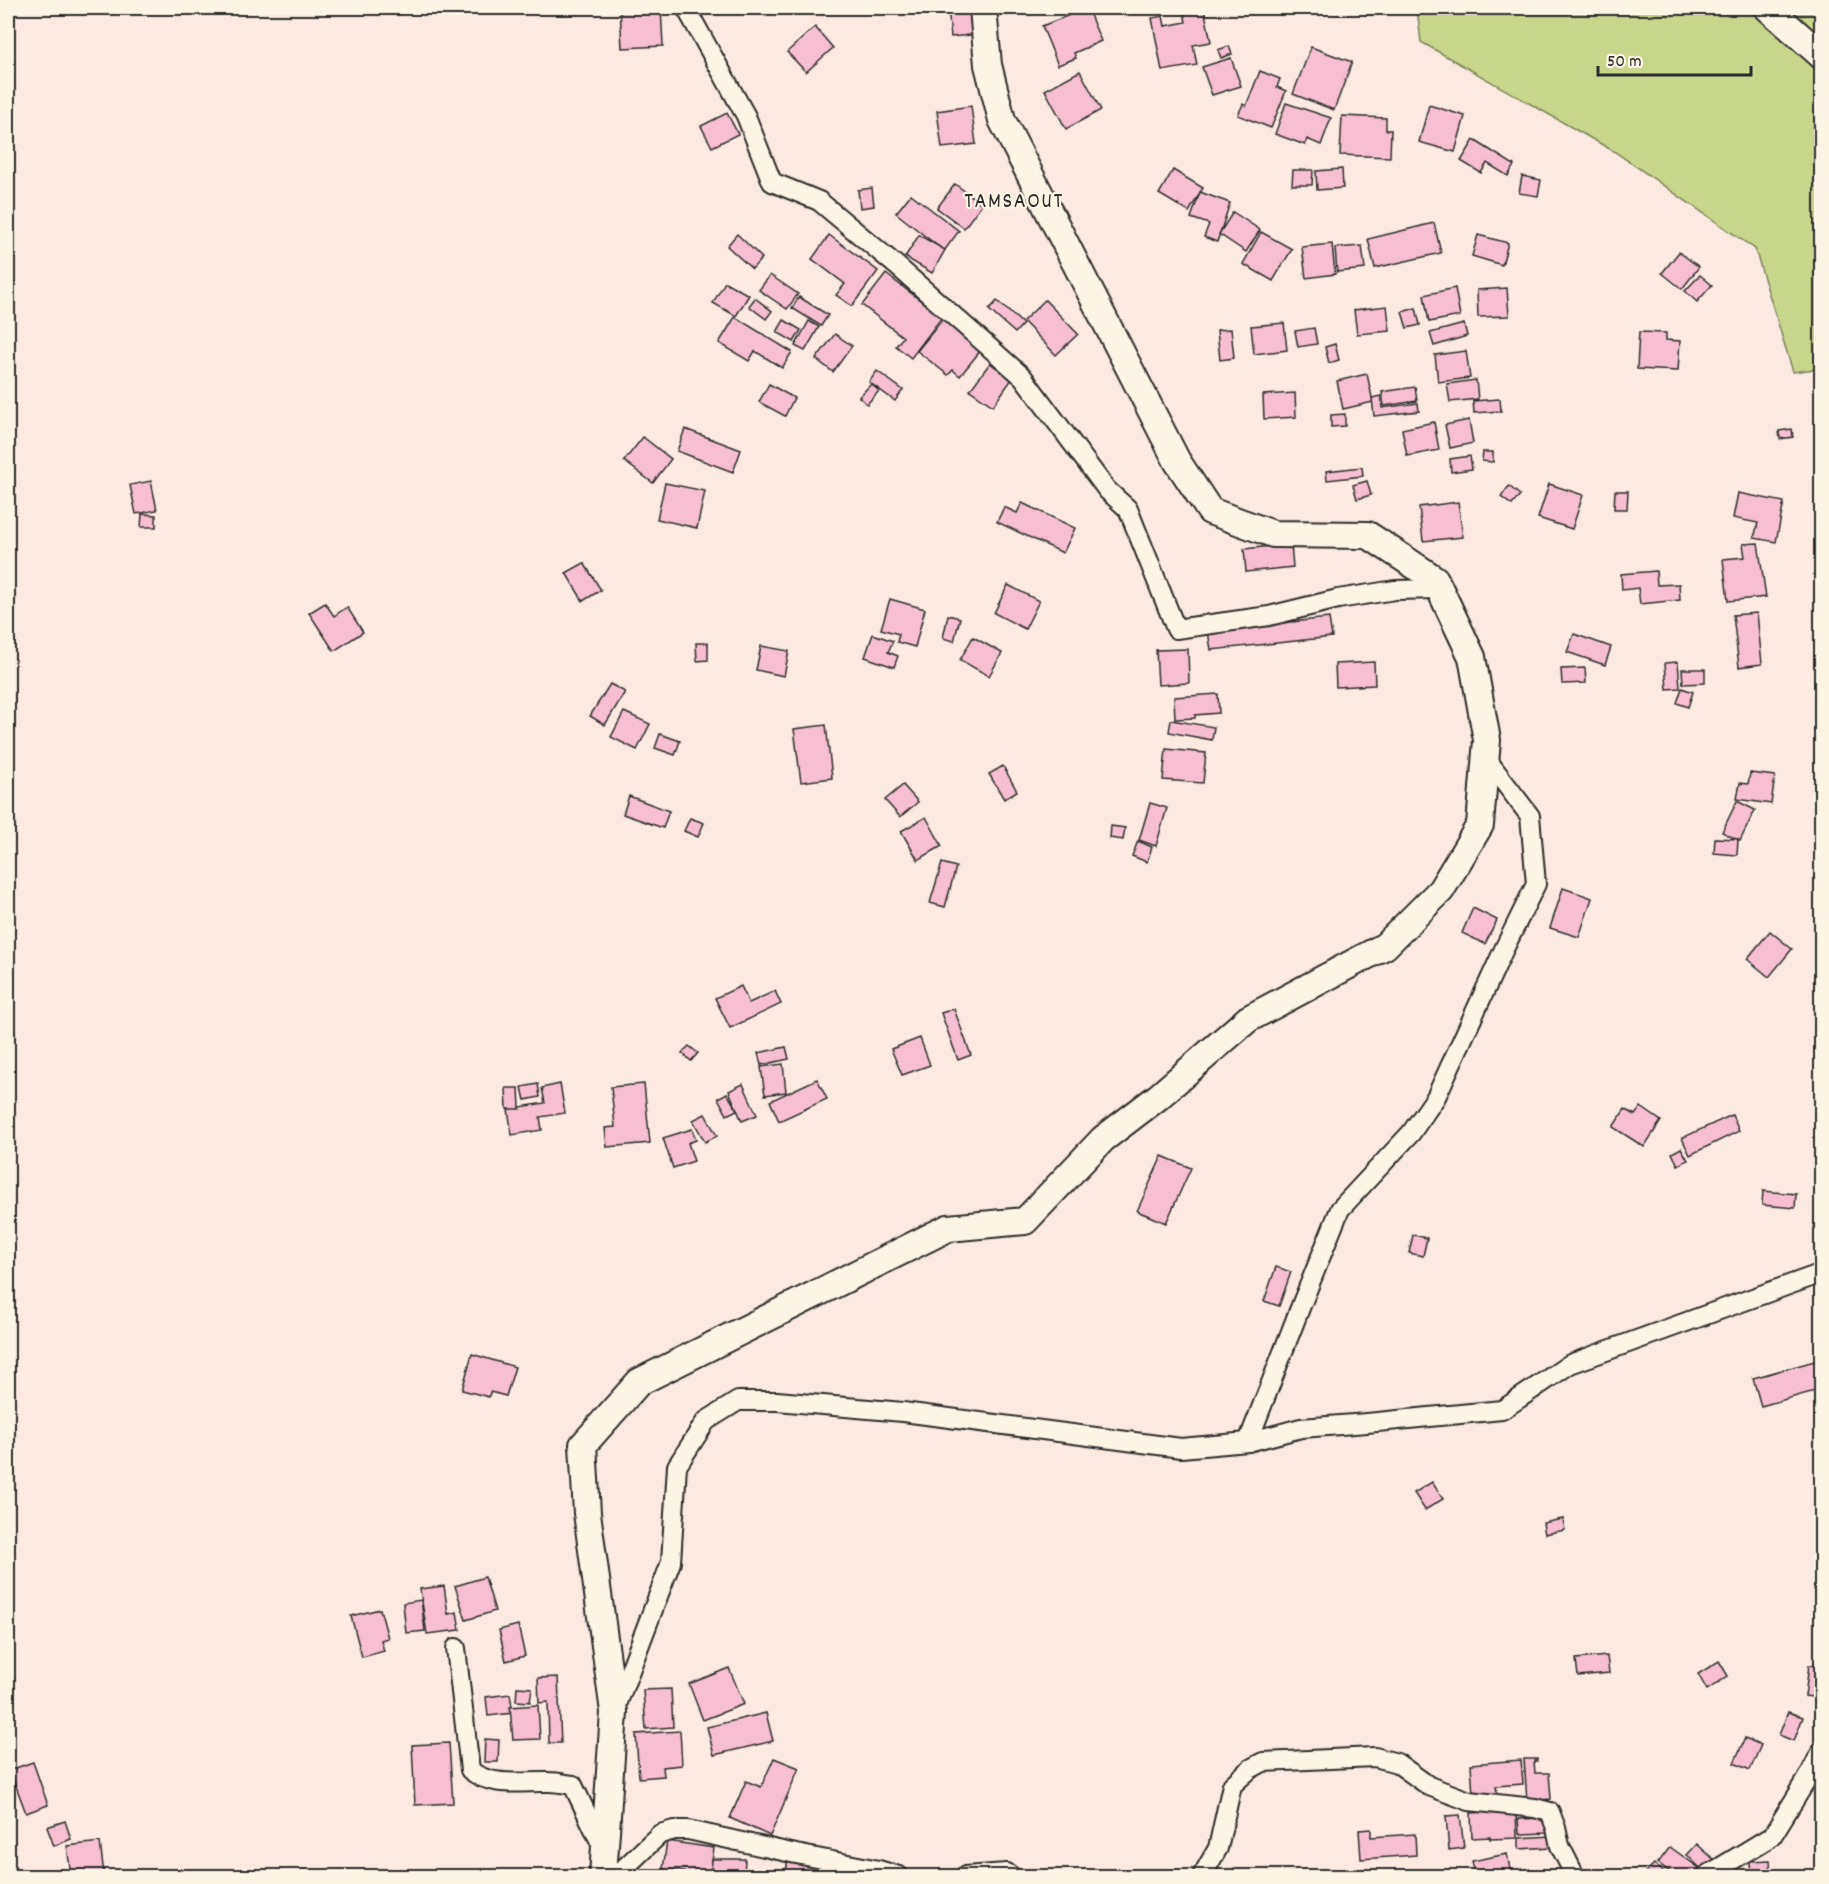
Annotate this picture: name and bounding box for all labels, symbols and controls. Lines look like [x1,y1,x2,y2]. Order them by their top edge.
scale bar [1598,39,1751,77]
text: 50 m [1607,50,1642,75]
district label: TAMSAOUT [964,187,1064,218]

